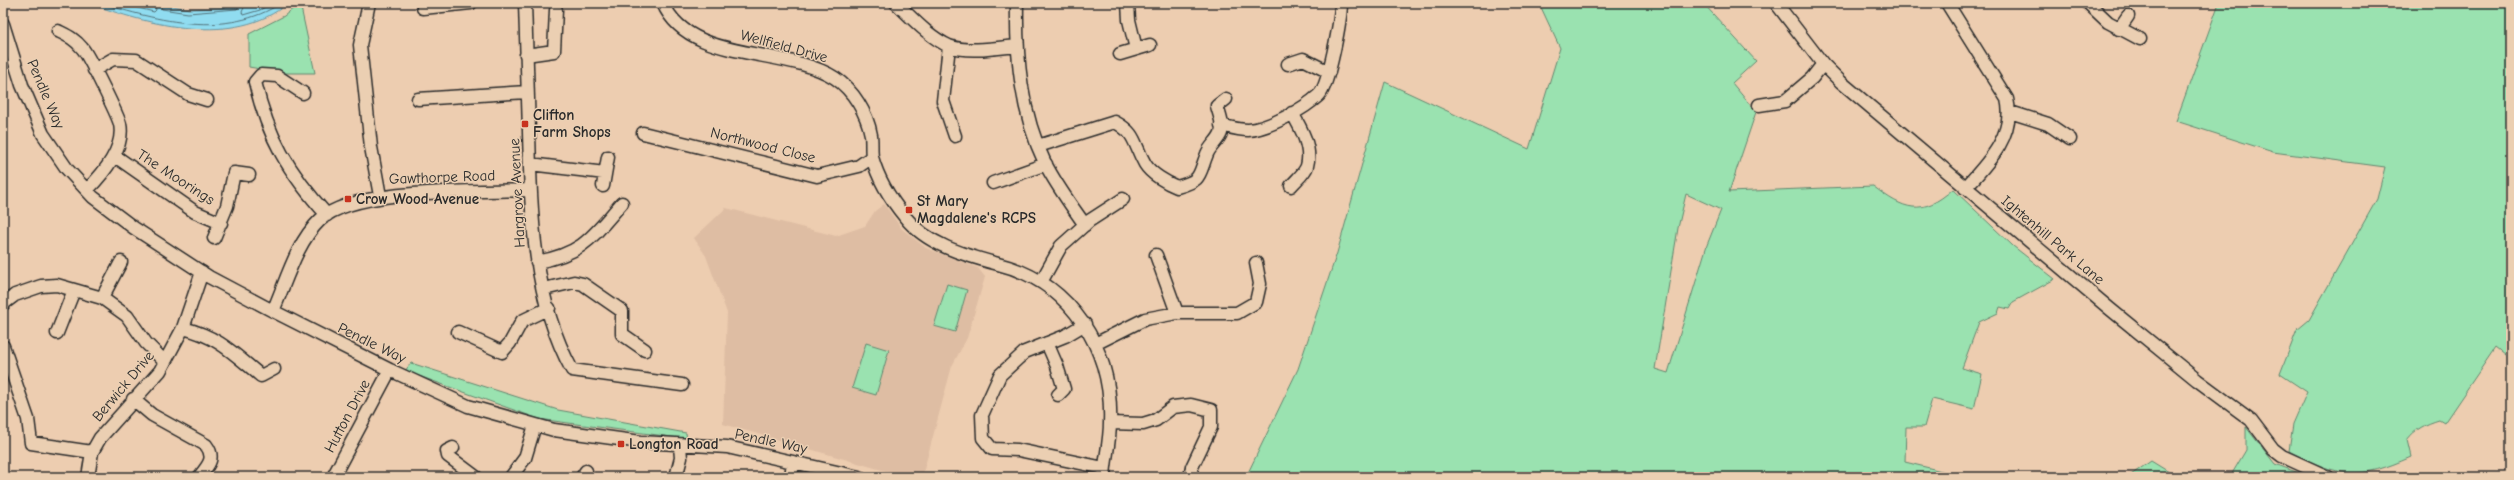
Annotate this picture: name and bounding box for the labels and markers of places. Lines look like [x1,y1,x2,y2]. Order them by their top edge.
place label: Clifton Farm Shops [533,106,611,141]
marker: Clifton Farm Shops [520,119,530,129]
place label: Crow Wood Avenue [356,190,479,208]
place label: St Mary Magdalene's RCPS [917,192,1036,227]
marker: Crow Wood Avenue [343,194,353,204]
marker: St Mary Magdalene's RCPS [904,205,914,215]
place label: Longton Road [629,435,719,453]
marker: Longton Road [616,439,626,449]

